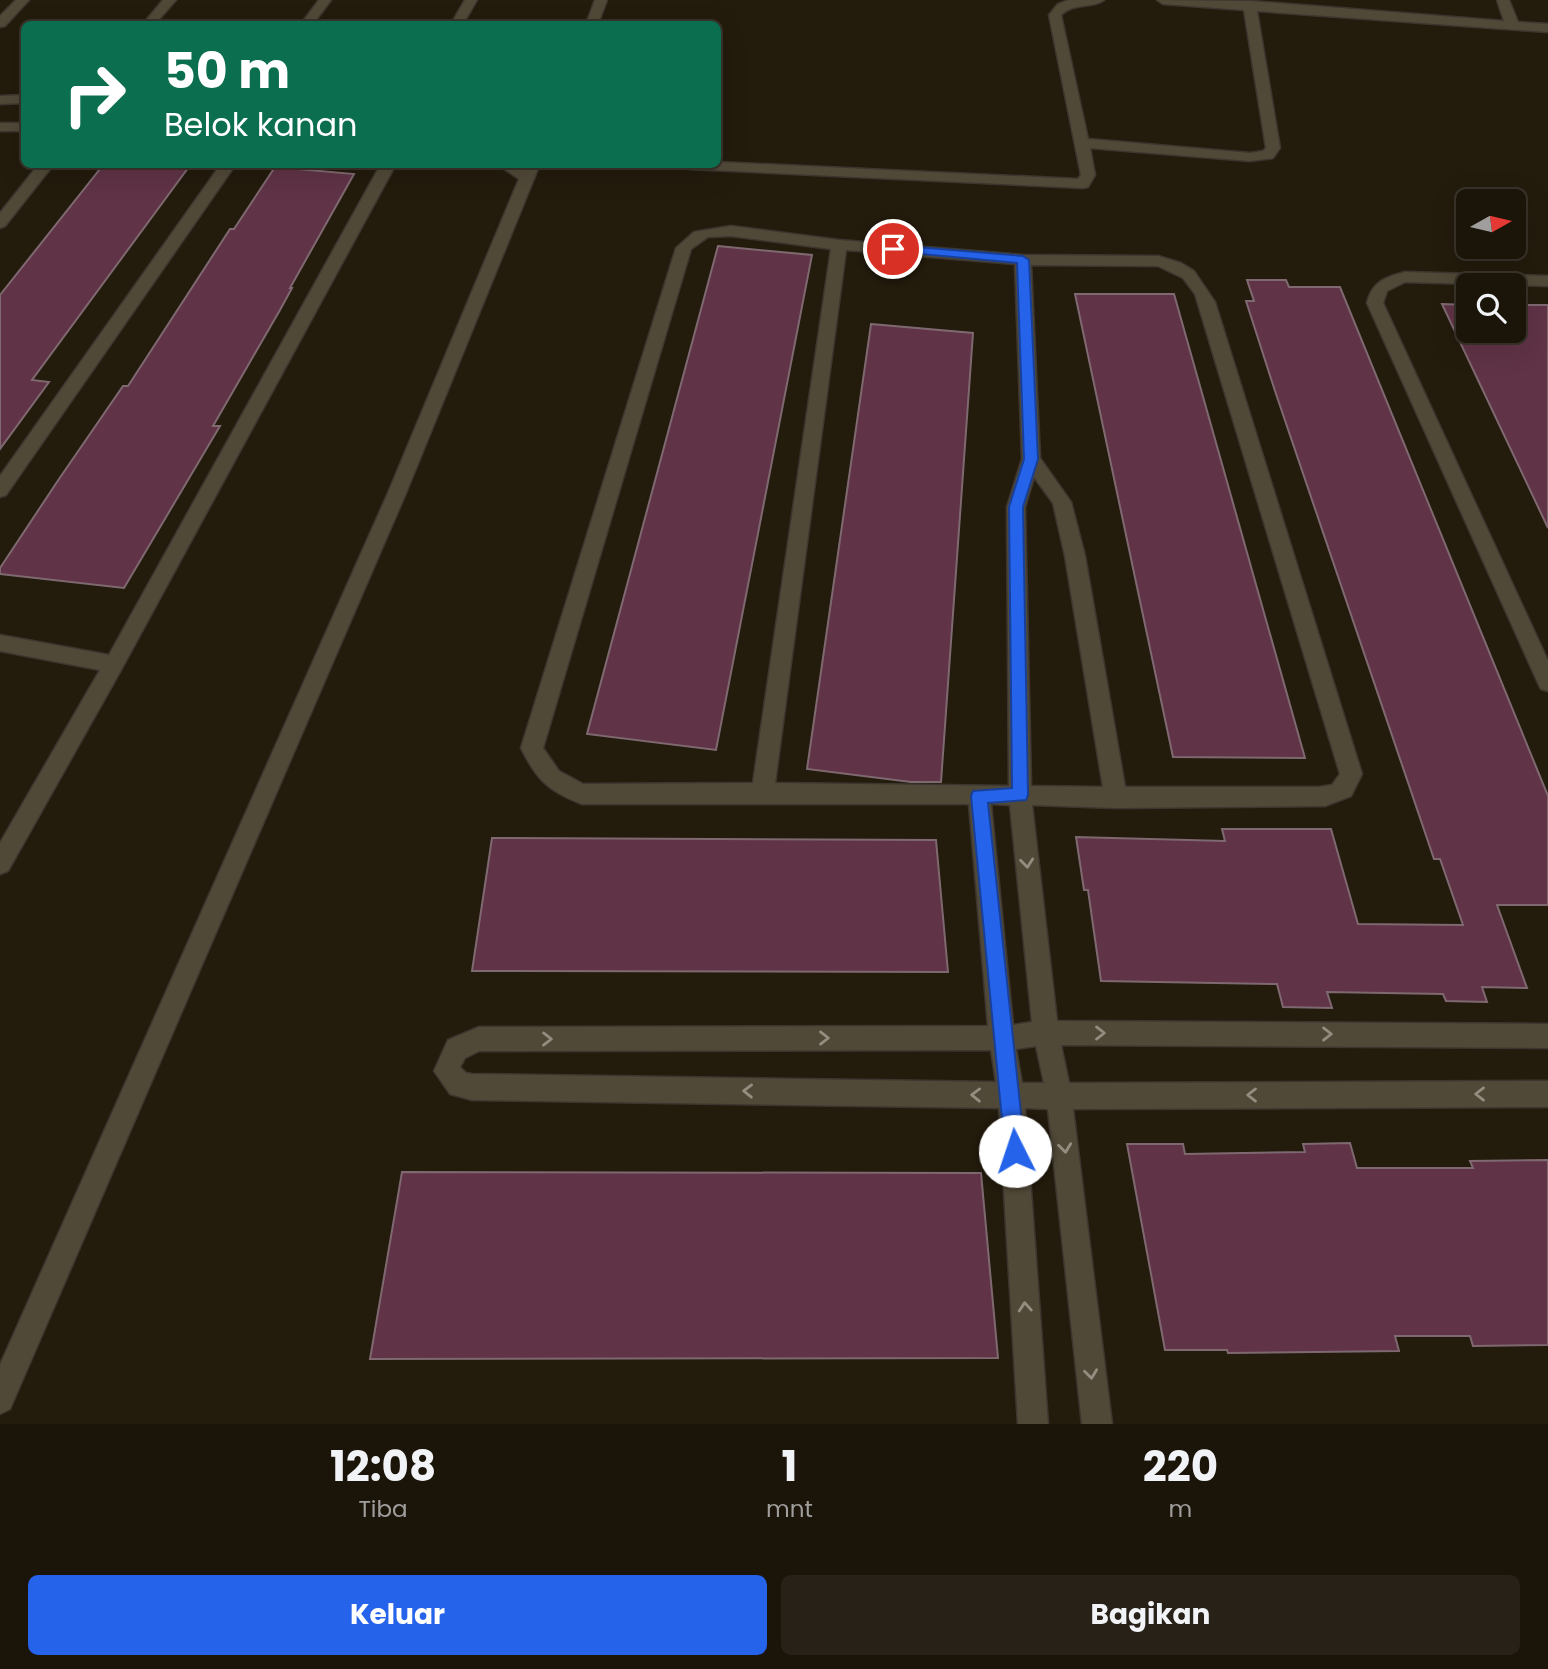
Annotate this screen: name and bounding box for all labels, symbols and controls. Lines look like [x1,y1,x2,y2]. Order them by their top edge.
text: 50 m [164,37,290,105]
icon: right [49,49,140,140]
text: Belok kanan [164,102,358,147]
north arrow [1456,189,1526,259]
map controls [1456,189,1526,343]
pin [863,219,923,279]
icon: arrive [874,230,912,268]
button: search [1456,273,1526,343]
one-way arrow [1020,857,1035,868]
one-way arrow [1095,1025,1105,1041]
one-way arrow [1322,1026,1333,1042]
one-way arrow [819,1030,829,1046]
one-way arrow [542,1031,553,1047]
one-way arrow [743,1084,754,1099]
one-way arrow [1474,1086,1485,1102]
one-way arrow [970,1087,981,1103]
one-way arrow [1247,1087,1257,1103]
position arrow [978,1114,1052,1188]
one-way arrow [1057,1143,1072,1154]
one-way arrow [1018,1301,1033,1312]
one-way arrow [1084,1368,1099,1380]
text: 12:08 [330,1437,436,1496]
text: 1 [782,1437,797,1496]
text: 220 [1143,1437,1218,1496]
text: Tiba [358,1493,408,1525]
text: mnt [766,1493,813,1525]
text: m [1169,1493,1192,1525]
button: Keluar [28,1575,767,1655]
button: Bagikan [781,1575,1520,1655]

